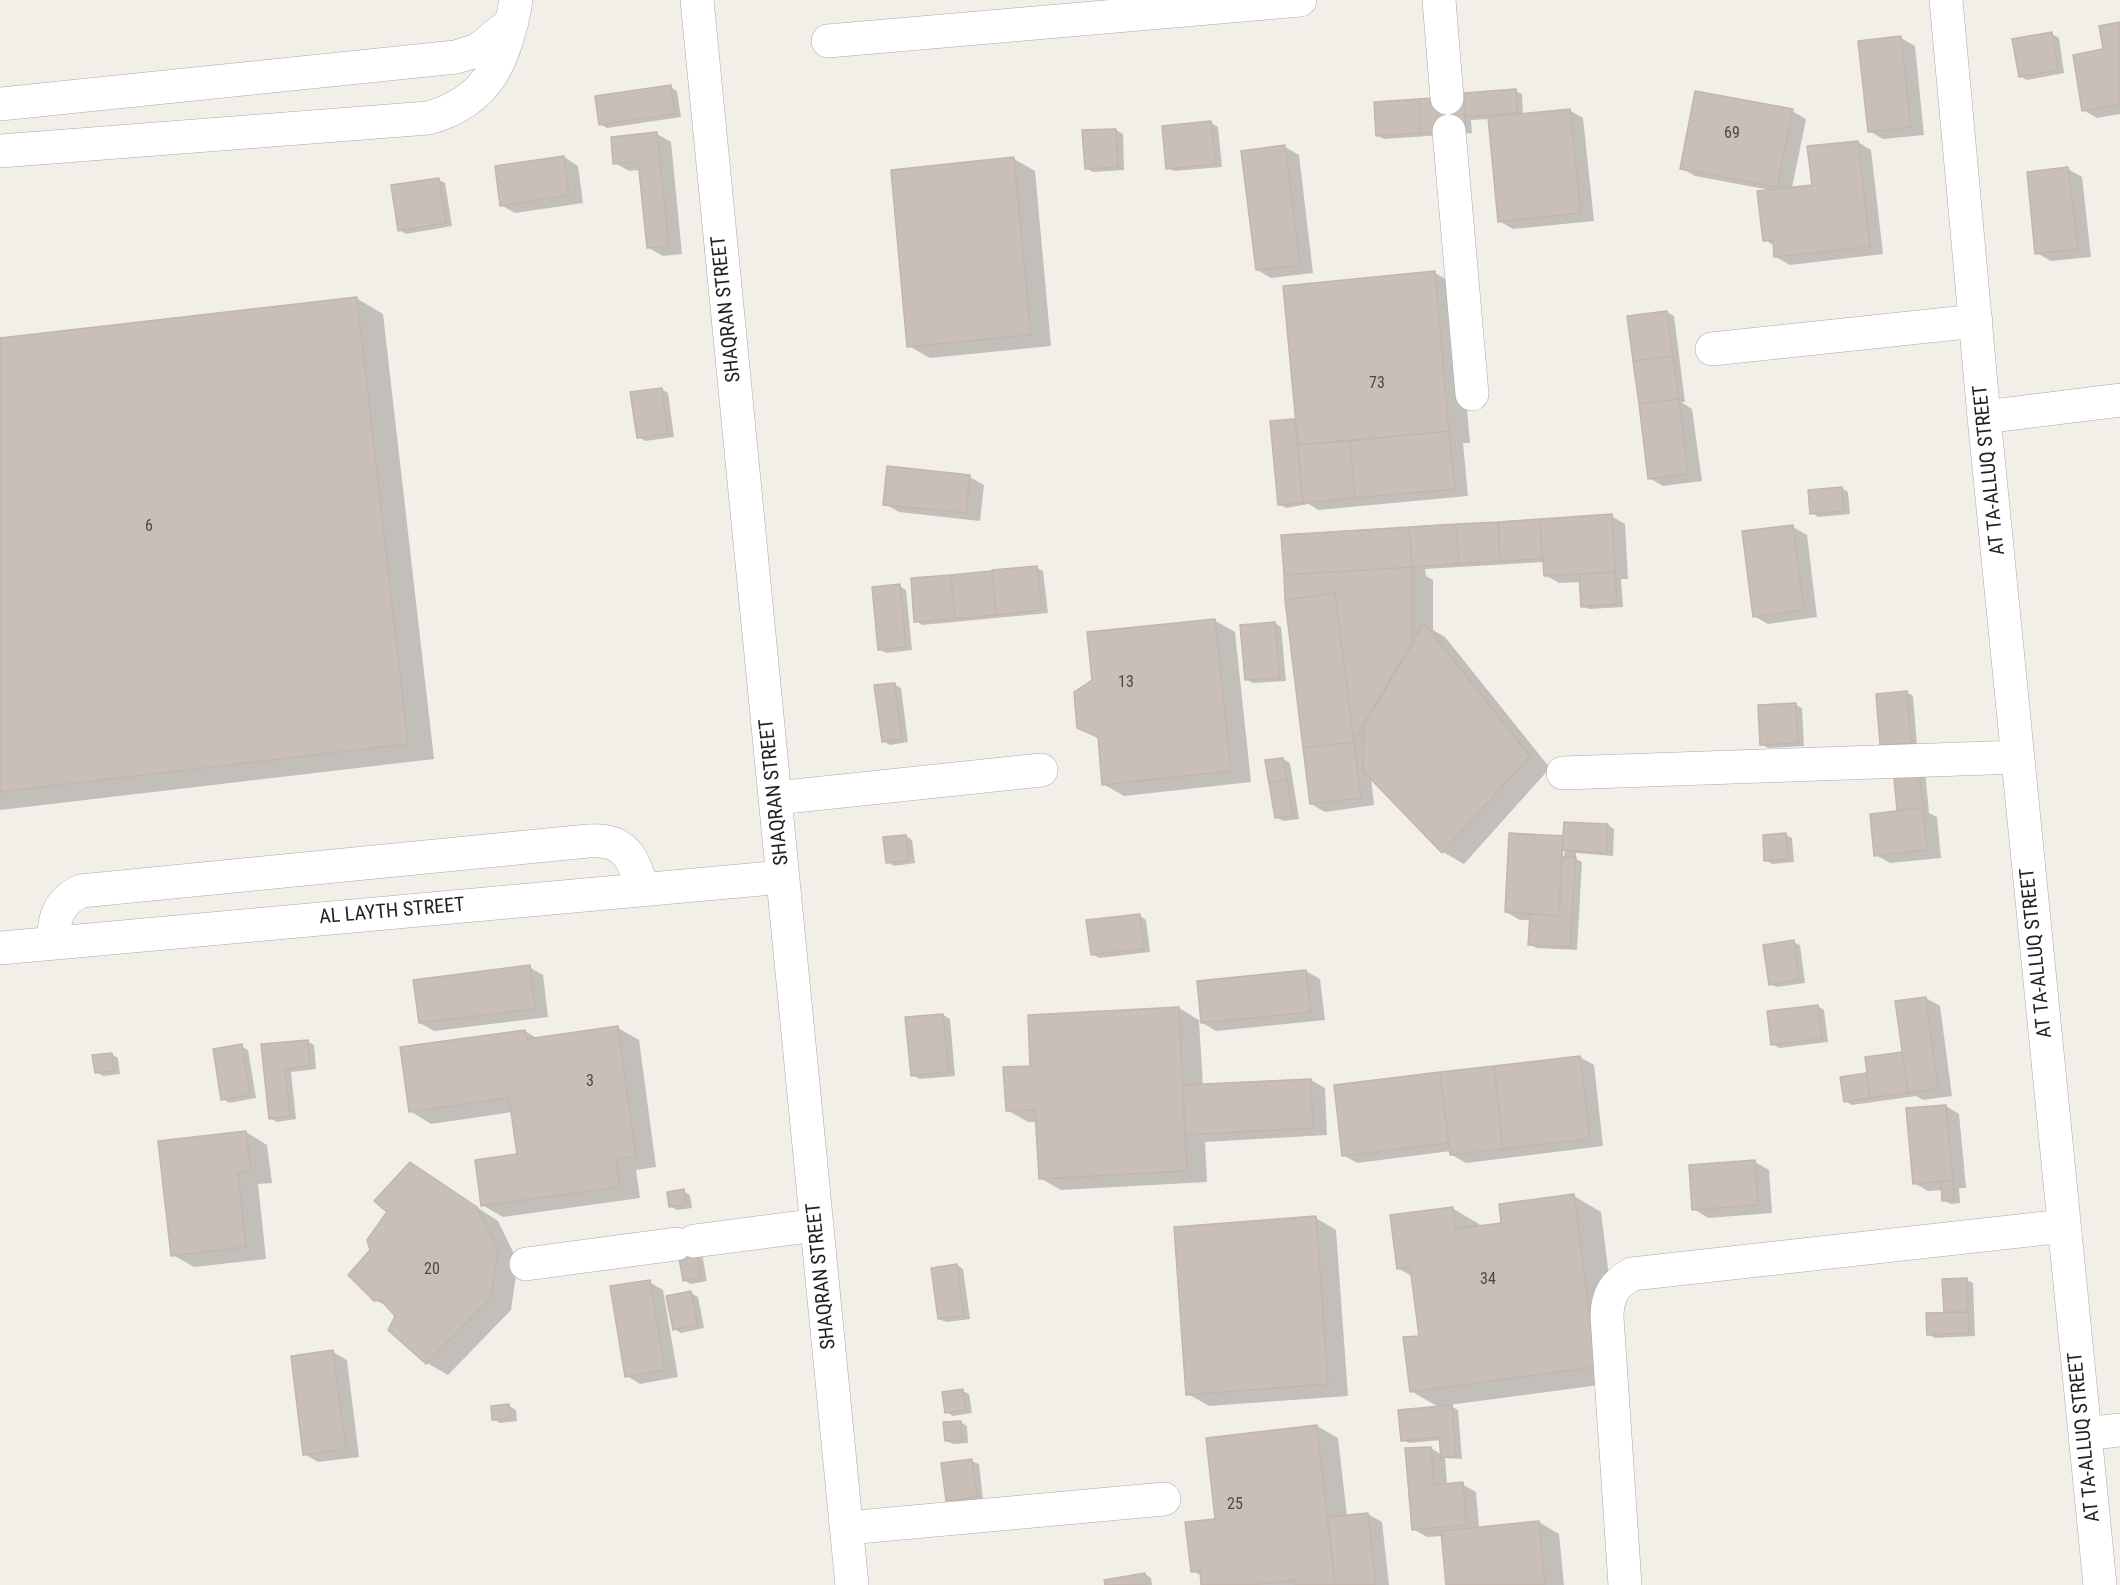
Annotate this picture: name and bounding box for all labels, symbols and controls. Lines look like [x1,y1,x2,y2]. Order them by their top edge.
house number: 69 [1724,124,1740,144]
street label: SHAQRAN STREET [707,234,747,384]
house number: 73 [1369,374,1385,394]
street label: AT TA-ALLUQ STREET [1969,384,2011,556]
house number: 6 [145,517,153,537]
house number: 13 [1118,673,1134,693]
street label: SHAQRAN STREET [755,717,795,867]
street label: AT TA-ALLUQ STREET [2016,867,2058,1039]
street label: AL LAYTH STREET [318,894,466,930]
house number: 3 [586,1072,594,1092]
street label: SHAQRAN STREET [802,1201,842,1351]
house number: 20 [424,1260,440,1280]
house number: 34 [1480,1270,1496,1290]
street label: AT TA-ALLUQ STREET [2064,1351,2106,1523]
house number: 25 [1227,1495,1243,1515]

